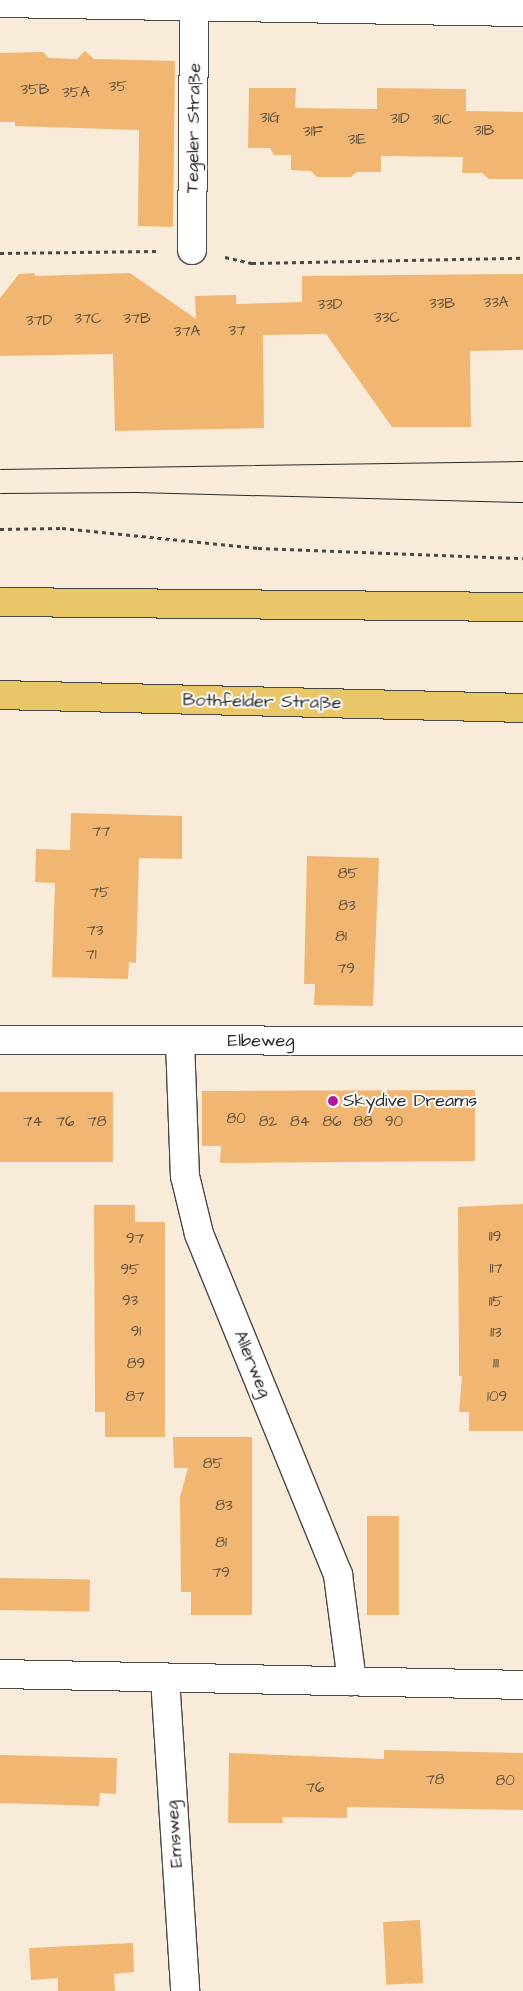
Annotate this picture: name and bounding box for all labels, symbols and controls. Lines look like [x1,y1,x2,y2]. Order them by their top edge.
street label: Tegeler Straße [182,63,206,193]
house number: 35 [109,78,127,96]
house number: 35B [21,81,49,99]
house number: 35A [62,84,90,102]
house number: 31G [260,109,280,127]
house number: 31D [390,110,410,128]
house number: 31C [432,111,452,129]
house number: 31B [474,122,494,140]
house number: 31F [303,123,323,141]
house number: 31E [348,131,366,149]
house number: 33A [484,294,508,312]
house number: 33B [429,295,455,313]
house number: 33D [318,296,342,314]
house number: 33C [374,309,400,327]
house number: 37C [74,310,102,328]
house number: 37B [123,310,151,328]
house number: 37D [26,312,52,330]
house number: 37 [229,322,245,340]
house number: 37A [174,323,200,341]
street label: Bothfelder Straße [182,690,342,714]
house number: 77 [92,823,110,841]
house number: 85 [338,865,358,883]
house number: 75 [90,884,110,902]
house number: 83 [338,897,356,915]
house number: 73 [87,922,103,940]
house number: 81 [335,928,347,946]
house number: 71 [85,946,97,964]
house number: 79 [337,960,355,978]
street label: Elbeweg [228,1030,294,1052]
place label: Skydive Dreams [343,1090,477,1112]
marker: Skydive Dreams [327,1095,339,1107]
house number: 80 [226,1110,246,1128]
house number: 74 [23,1113,43,1131]
house number: 76 [56,1113,74,1131]
house number: 78 [88,1113,106,1131]
house number: 82 [259,1113,277,1131]
house number: 84 [290,1113,310,1131]
house number: 86 [322,1113,342,1131]
house number: 88 [353,1113,373,1131]
house number: 90 [385,1113,403,1131]
house number: 119 [489,1228,501,1246]
house number: 97 [126,1230,144,1248]
house number: 117 [489,1260,503,1278]
house number: 95 [120,1261,140,1279]
house number: 93 [122,1292,138,1310]
house number: 115 [489,1293,503,1311]
house number: 91 [131,1323,141,1341]
house number: 113 [490,1324,502,1342]
street label: Allerweg [229,1327,275,1401]
house number: 89 [127,1355,145,1373]
house number: 111 [493,1355,499,1373]
house number: 87 [126,1388,144,1406]
house number: 109 [487,1388,507,1406]
house number: 85 [203,1455,223,1473]
house number: 83 [215,1497,233,1515]
house number: 81 [215,1534,227,1552]
house number: 79 [212,1564,230,1582]
house number: 78 [426,1771,444,1789]
house number: 80 [495,1772,515,1790]
house number: 76 [306,1779,324,1797]
street label: Emsweg [162,1800,188,1868]

